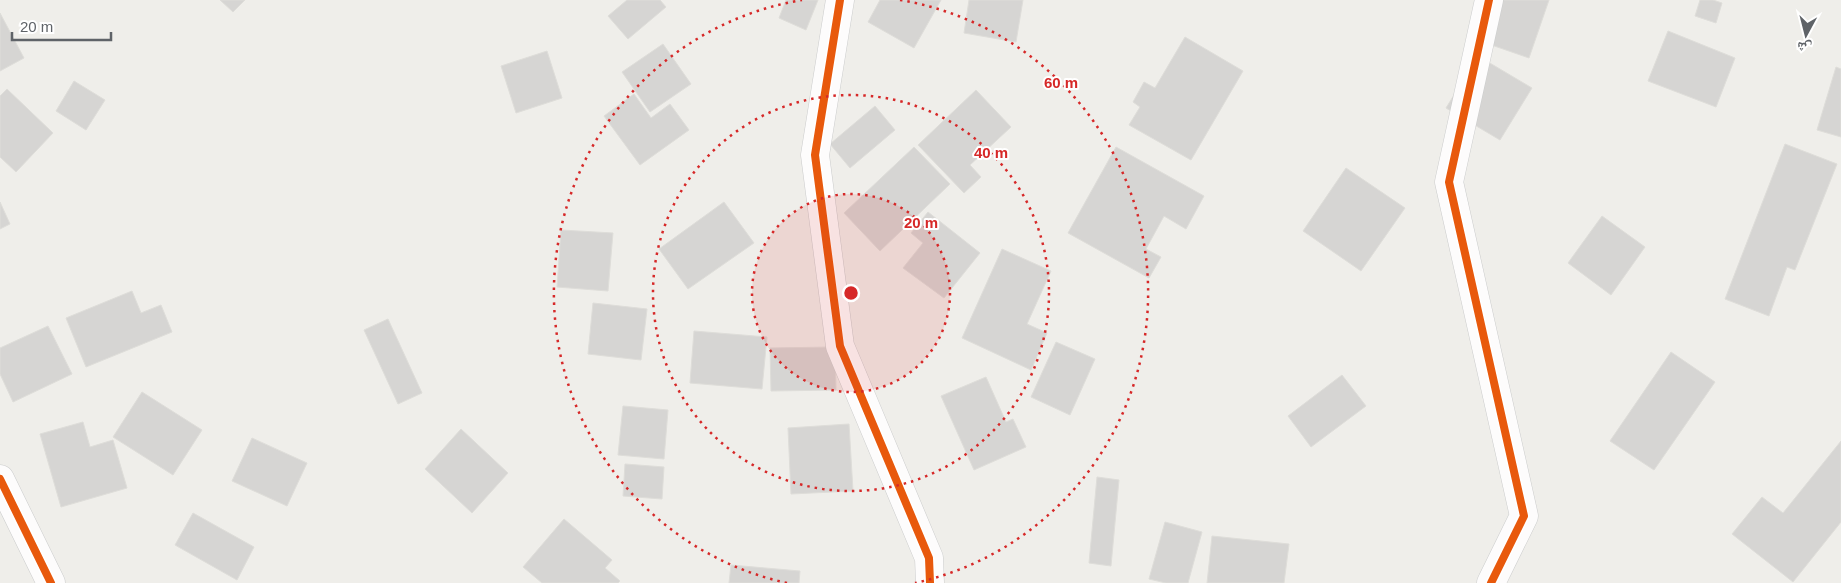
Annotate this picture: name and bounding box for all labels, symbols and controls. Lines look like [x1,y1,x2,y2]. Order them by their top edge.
scale bar [12,10,111,42]
north arrow [1781,10,1831,60]
text: 20 m [20,18,53,35]
text: ش [1796,38,1813,57]
text: 60 m [1044,74,1078,91]
text: 40 m [974,144,1008,161]
text: 20 m [904,214,938,231]
centre of rings [842,284,860,302]

